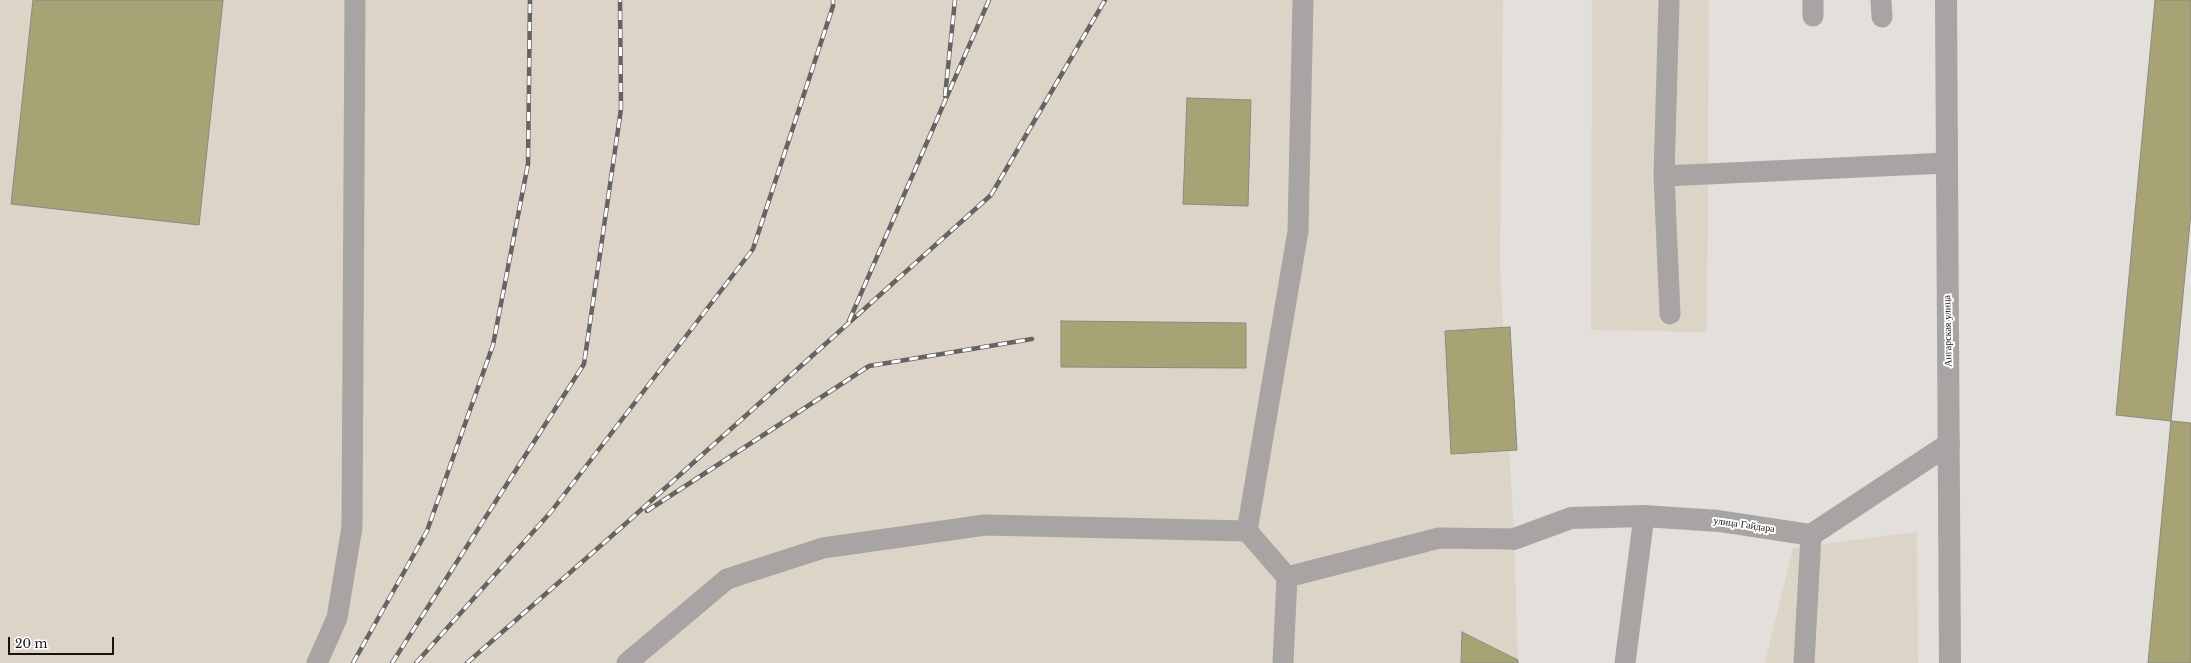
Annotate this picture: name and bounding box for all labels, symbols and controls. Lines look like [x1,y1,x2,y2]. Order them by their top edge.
street label: Ангарская улица [1941,295,1955,367]
street label: улица Гайдара [1713,515,1775,535]
scale bar [10,629,116,655]
text: 20 m [15,636,47,651]

